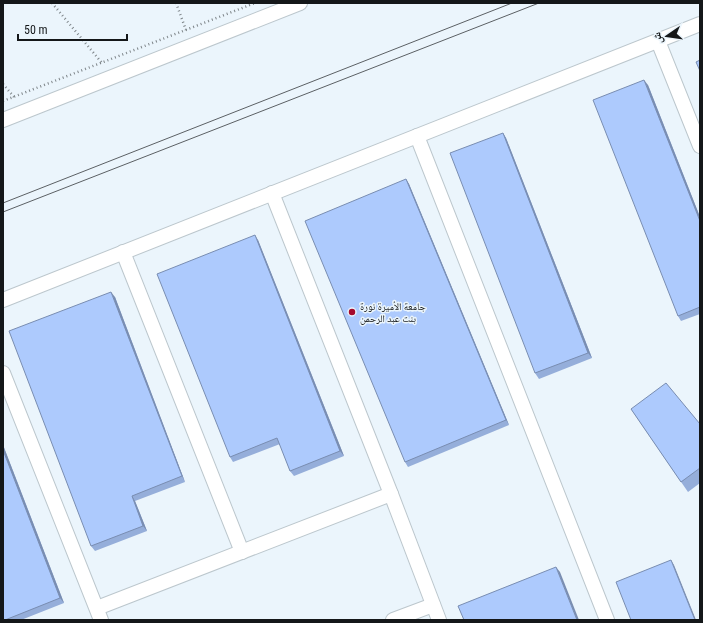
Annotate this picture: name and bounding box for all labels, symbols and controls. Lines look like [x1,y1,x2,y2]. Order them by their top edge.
scale bar [18,16,127,42]
north arrow [647,16,687,56]
text: 50 m [24,23,48,37]
text: ش [650,30,666,45]
place label: جامعة الأميرة نورة بنت عبد الرحمن [360,301,427,325]
marker: جامعة الأميرة نورة بنت عبد الرحمن [347,307,357,317]

